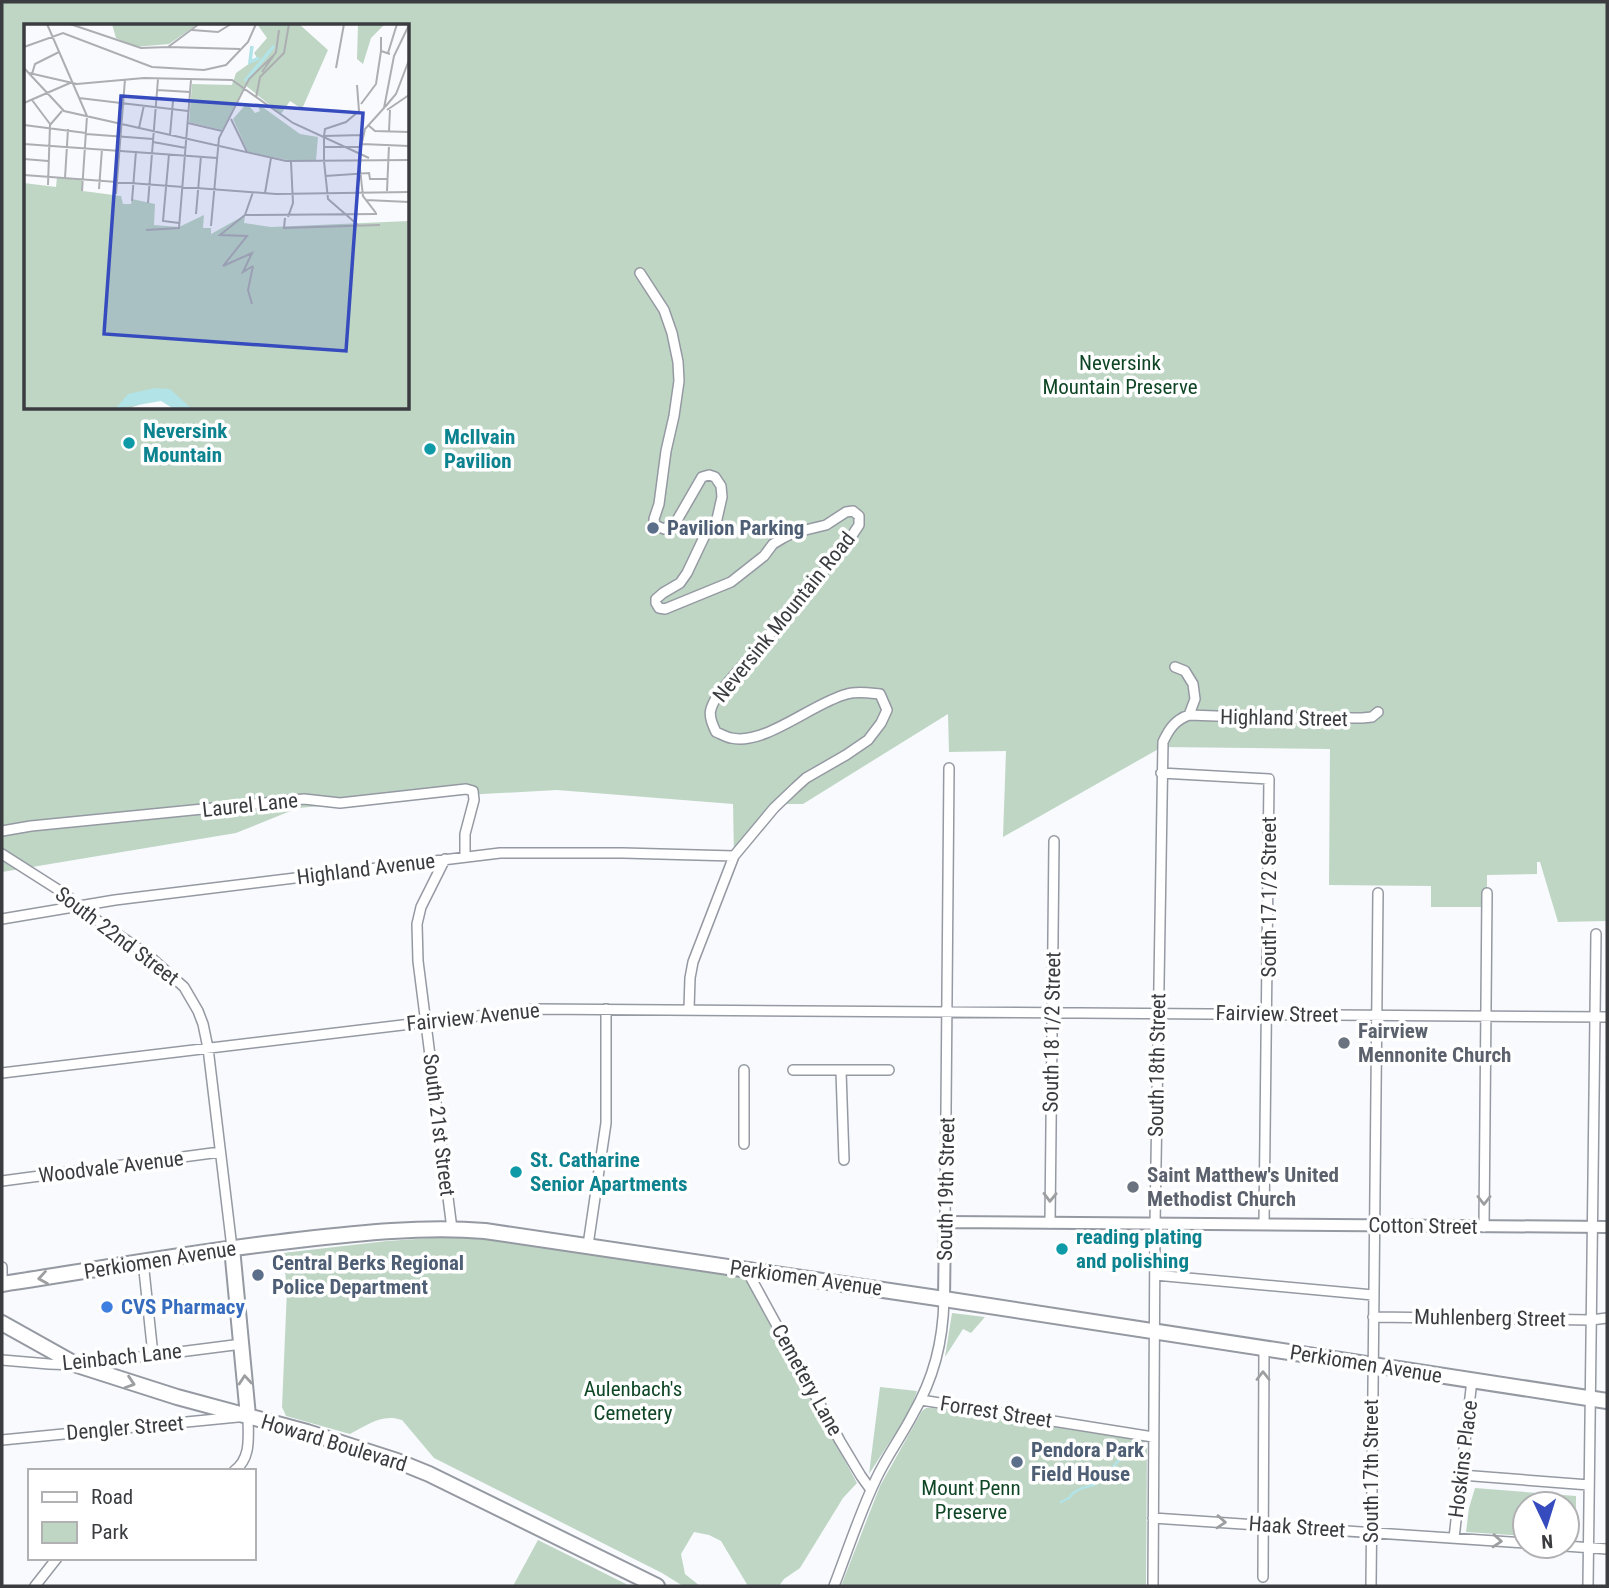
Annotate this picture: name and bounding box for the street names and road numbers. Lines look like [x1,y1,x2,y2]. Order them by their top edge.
street label: Neversink Mountain Road [708,527,860,707]
street label: Highland Street [1220,705,1348,731]
street label: Laurel Lane [201,788,299,822]
street label: South 17 1/2 Street [1257,817,1281,977]
street label: Highland Avenue [296,849,437,889]
street label: South 22nd Street [51,882,183,990]
street label: South 18 1/2 Street [1039,951,1065,1113]
street label: South 18th Street [1144,993,1170,1137]
street label: Fairview Avenue [405,998,541,1036]
street label: Fairview Street [1216,1001,1338,1027]
street label: South 21st Street [418,1052,460,1198]
street label: South 19th Street [933,1117,959,1261]
street label: Woodvale Avenue [37,1146,185,1188]
street label: Cotton Street [1368,1213,1478,1239]
street label: Perkiomen Avenue [82,1236,238,1284]
street label: Perkiomen Avenue [728,1255,884,1301]
street label: Muhlenberg Street [1414,1305,1566,1331]
street label: Cemetery Lane [767,1320,848,1440]
street label: Leinbach Lane [61,1339,183,1375]
street label: Perkiomen Avenue [1288,1340,1444,1388]
street label: Forrest Street [938,1391,1054,1433]
street label: South 17th Street [1359,1399,1383,1543]
street label: Hoskins Place [1444,1399,1482,1519]
street label: Howard Boulevard [258,1409,410,1477]
street label: Dengler Street [65,1411,185,1445]
street label: Haak Street [1248,1512,1346,1542]

